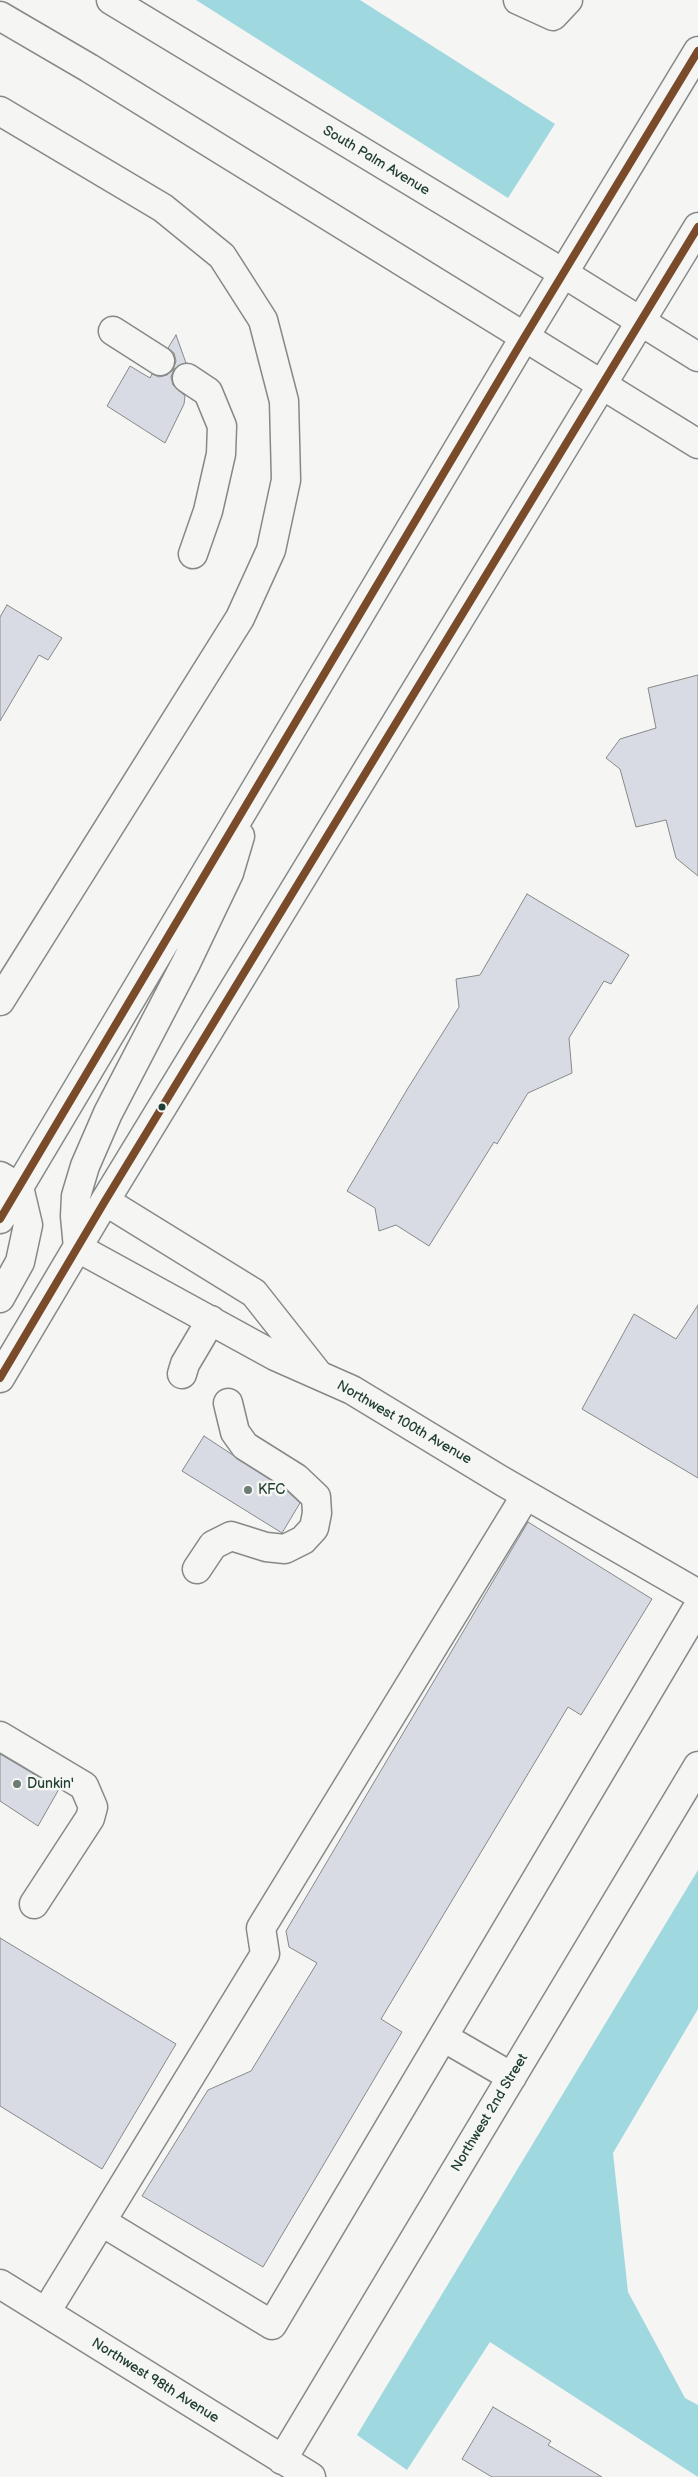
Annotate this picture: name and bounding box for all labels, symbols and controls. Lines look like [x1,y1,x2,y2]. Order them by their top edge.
street label: South Palm Avenue [320,123,432,199]
unlabelled marker [157,1102,167,1112]
street label: Northwest 100th Avenue [334,1377,474,1469]
place label: KFC [258,1482,285,1498]
marker: KFC [242,1484,254,1496]
place label: Dunkin' [27,1776,74,1792]
marker: Dunkin' [11,1778,23,1790]
street label: Northwest 2nd Street [448,2051,532,2175]
street label: Northwest 98th Avenue [88,2335,222,2427]

